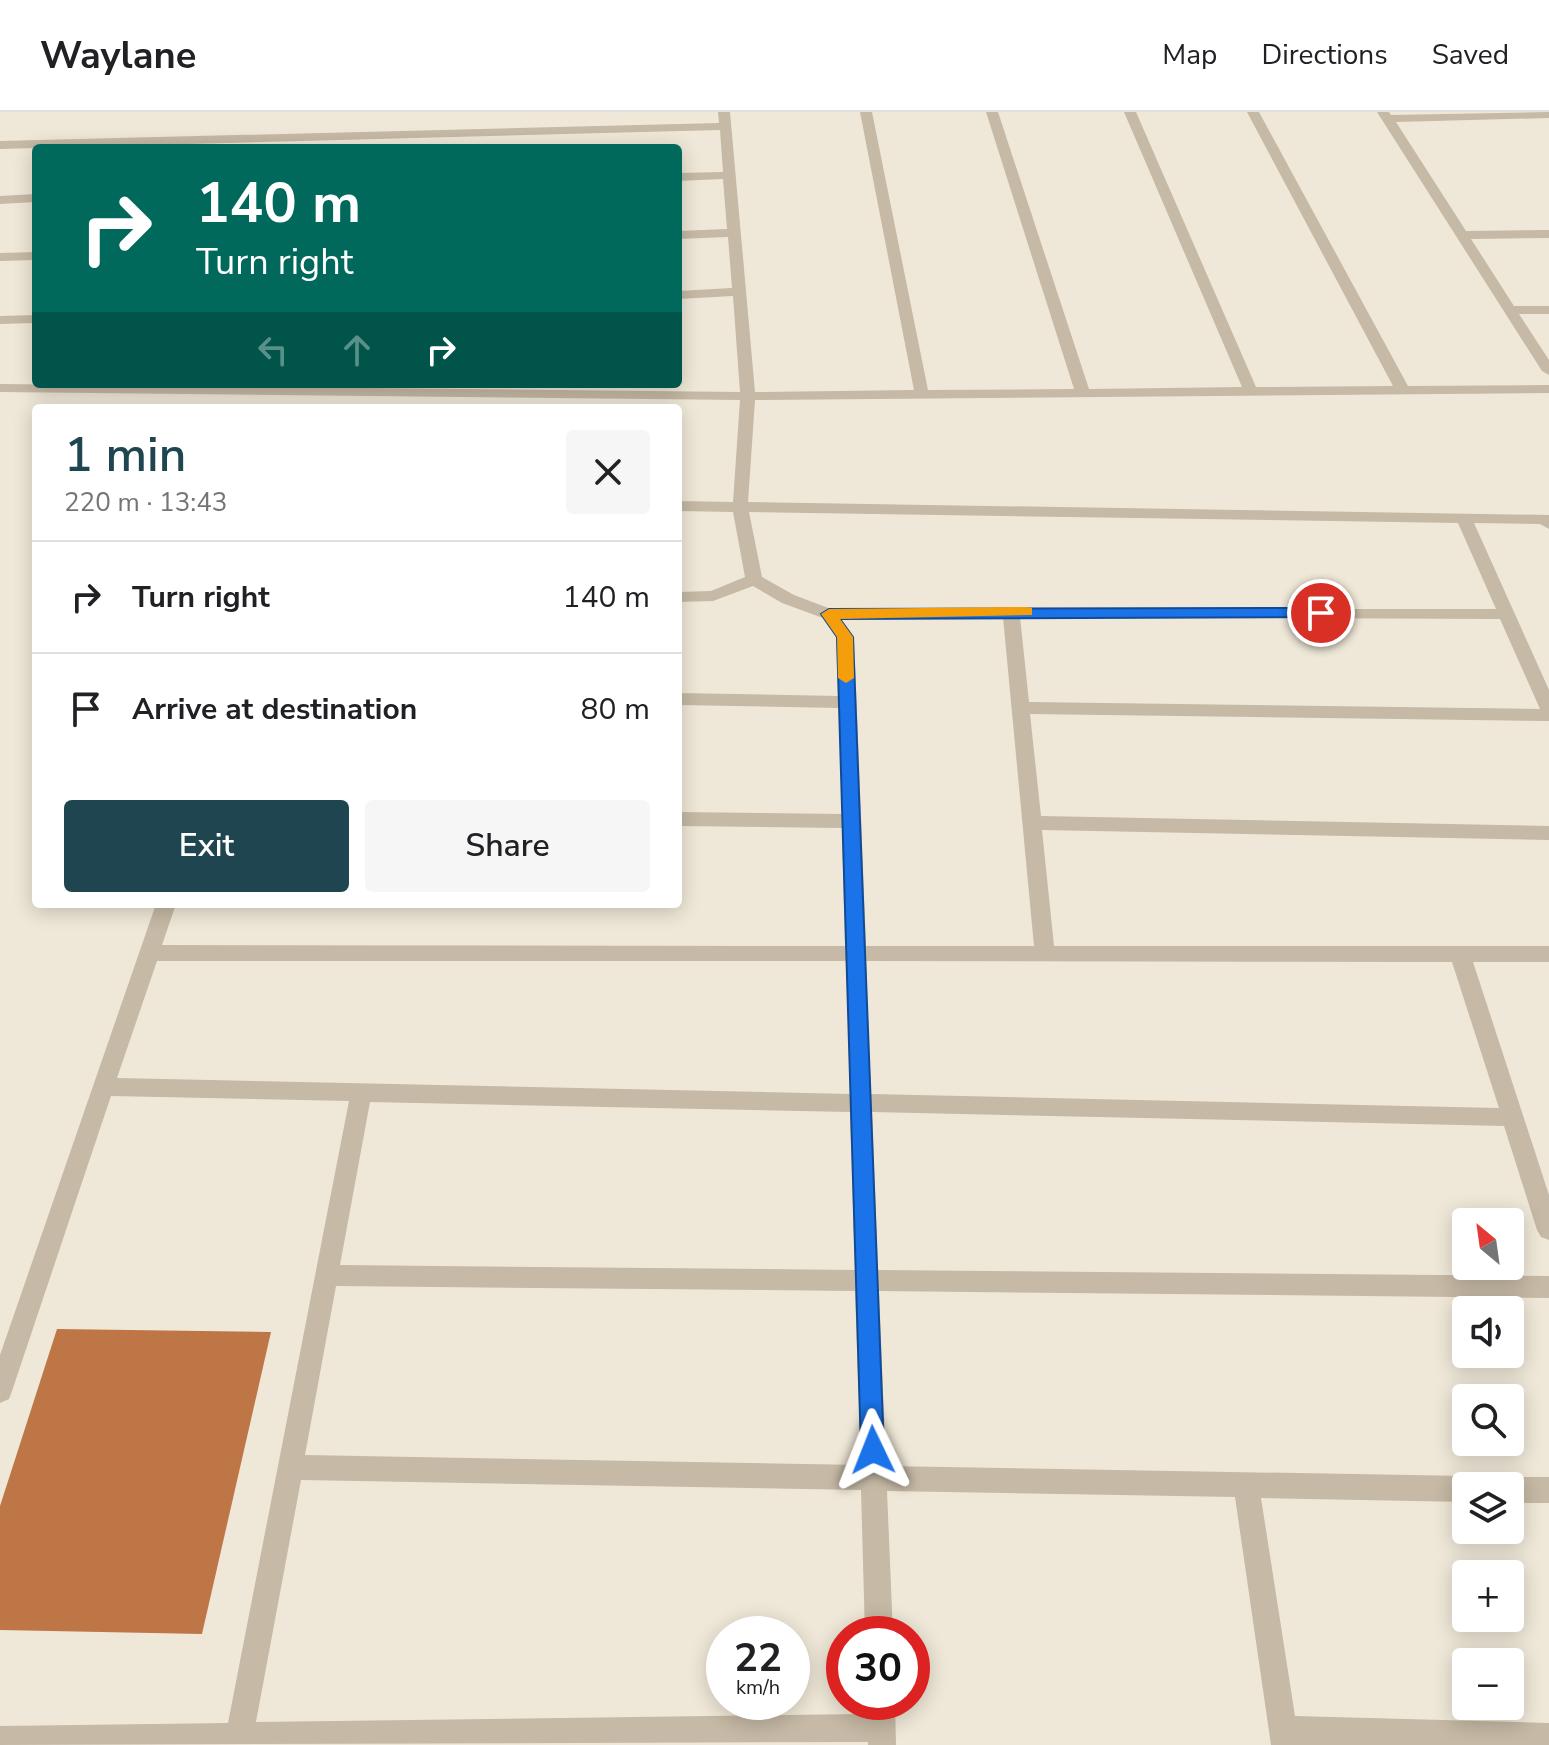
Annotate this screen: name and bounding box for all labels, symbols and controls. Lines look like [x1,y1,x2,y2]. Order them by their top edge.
text: Waylane [40,30,196,81]
text: Map [1162,36,1217,74]
text: Directions [1261,36,1388,74]
text: Saved [1432,36,1509,74]
text: 140 m [196,165,361,242]
icon: right [64,176,168,280]
text: Turn right [196,238,353,287]
icon: left [251,328,295,372]
icon: ahead [335,328,379,372]
icon: right [419,328,463,372]
text: 1 min [64,422,186,488]
button: close [566,430,650,514]
text: 220 m · 13:43 [64,485,227,520]
icon: right [64,575,108,619]
text: Turn right [132,577,270,618]
text: 140 m [563,577,650,618]
pin [1287,579,1355,647]
icon: arrive [1299,591,1343,635]
icon: arrive [64,687,108,731]
text: Arrive at destination [132,689,417,730]
text: 80 m [581,689,650,730]
button: Exit [64,800,349,892]
button: Share [365,800,650,892]
north arrow [1452,1208,1524,1280]
map controls [1452,1208,1524,1720]
button: sound [1452,1296,1524,1368]
button: search [1452,1384,1524,1456]
position arrow [831,1408,915,1492]
button: layers [1452,1472,1524,1544]
button: + [1452,1560,1524,1632]
speed limit sign: 30 [826,1616,930,1720]
text: 22 [734,1631,782,1685]
button: − [1452,1648,1524,1720]
text: km/h [736,1674,780,1701]

